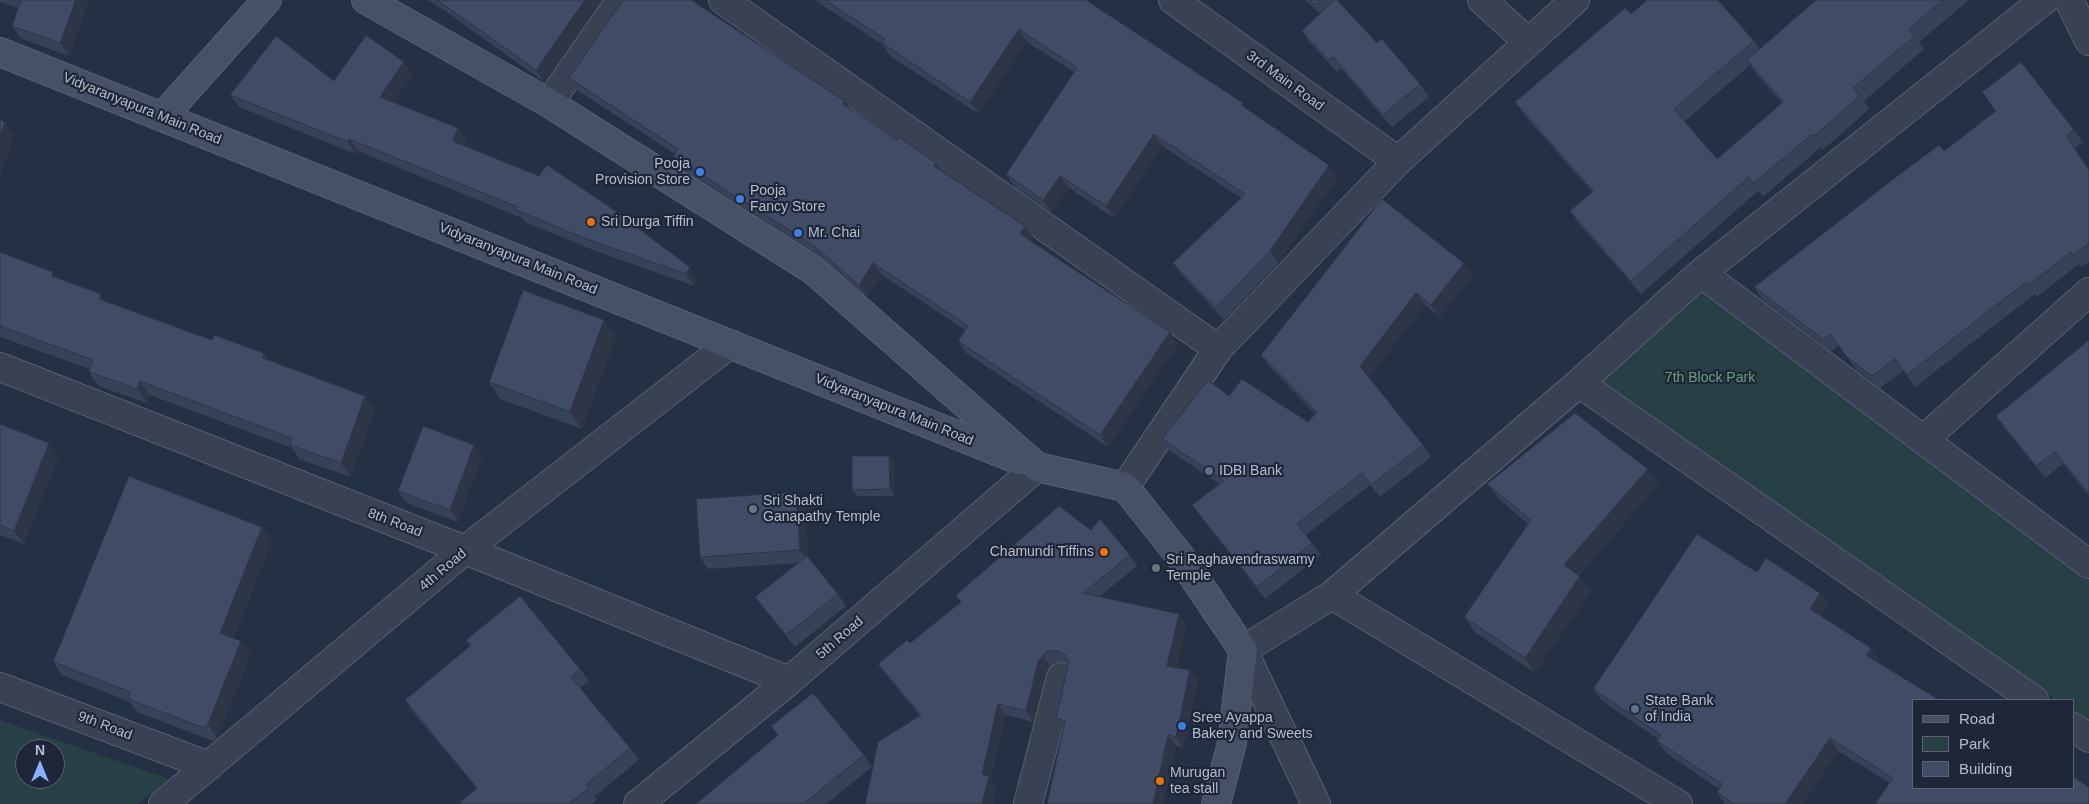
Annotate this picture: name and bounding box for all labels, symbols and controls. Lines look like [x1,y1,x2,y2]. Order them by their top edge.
street label: 3rd Main Road [1243,47,1327,115]
street label: Vidyaranyapura Main Road [60,69,224,149]
place label: Pooja Provision Store [595,156,690,188]
marker: Pooja Provision Store [694,166,706,178]
place label: Pooja Fancy Store [750,183,825,216]
marker: Pooja Fancy Store [734,193,746,205]
place label: Sri Durga Tiffin [601,214,694,230]
marker: Sri Durga Tiffin [585,216,597,228]
street label: Vidyaranyapura Main Road [436,219,600,299]
place label: Mr. Chai [808,225,860,241]
marker: Mr. Chai [792,227,804,239]
street label: Vidyaranyapura Main Road [812,370,976,450]
park label: 7th Block Park [1665,370,1755,386]
place label: IDBI Bank [1219,463,1282,479]
marker: IDBI Bank [1203,465,1215,477]
place label: Sri Shakti Ganapathy Temple [763,493,881,526]
marker: Sri Shakti Ganapathy Temple [747,503,759,515]
street label: 8th Road [365,505,425,541]
place label: Chamundi Tiffins [990,544,1094,560]
street label: 4th Road [416,545,470,595]
marker: Chamundi Tiffins [1098,546,1110,558]
place label: Sri Raghavendraswamy Temple [1166,552,1315,584]
marker: Sri Raghavendraswamy Temple [1150,562,1162,574]
street label: 5th Road [813,613,867,663]
place label: State Bank of India [1645,693,1713,726]
legend [1912,699,2074,789]
marker: State Bank of India [1629,703,1641,715]
street label: 9th Road [75,708,135,744]
place label: Sree Ayappa Bakery and Sweets [1192,710,1313,742]
text: Road [1959,710,1995,727]
marker: Sree Ayappa Bakery and Sweets [1176,720,1188,732]
text: Park [1959,735,1990,752]
north arrow [15,739,65,789]
text: N [35,742,45,758]
text: Building [1959,760,2012,777]
place label: Murugan tea stall [1170,765,1225,798]
marker: Murugan tea stall [1154,775,1166,787]

